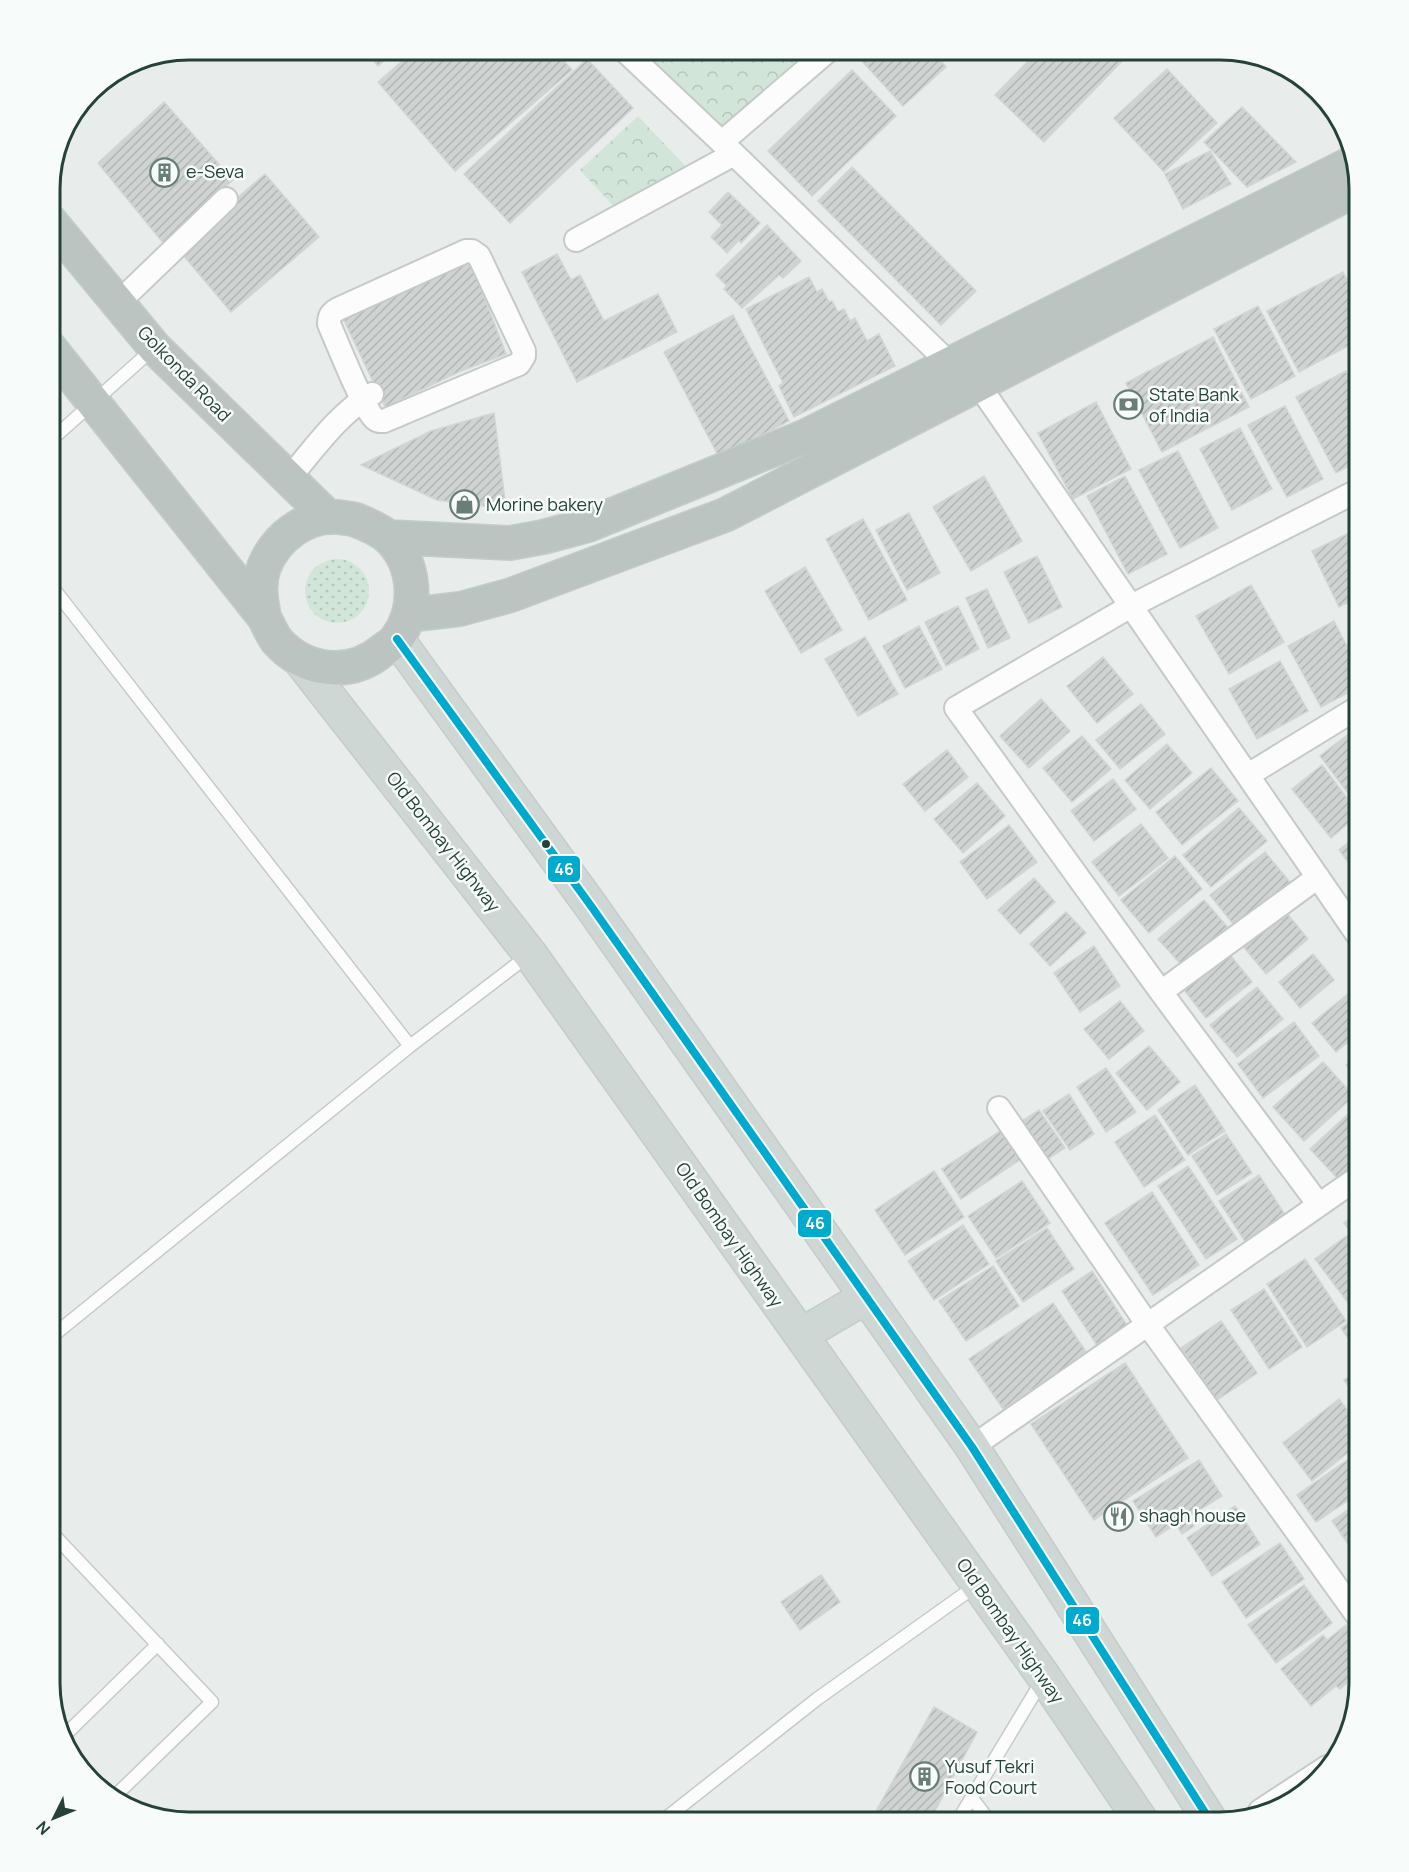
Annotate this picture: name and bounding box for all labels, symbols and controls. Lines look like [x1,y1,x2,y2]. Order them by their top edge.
building icon: e-Seva [149,156,181,188]
place label: e-Seva [186,159,244,183]
street label: Golkonda Road [133,320,237,426]
place label: State Bank of India [1149,382,1240,427]
bank icon: State Bank of India [1112,389,1144,421]
shop icon: Morine bakery [449,489,481,521]
place label: Morine bakery [486,492,604,516]
street label: Old Bombay Highway [381,766,506,917]
unlabelled marker [540,838,552,850]
line badge: 46 [547,855,581,883]
text: 46 [554,858,574,880]
street label: Old Bombay Highway [671,1157,789,1312]
line badge: 46 [797,1209,832,1238]
text: 46 [805,1212,825,1234]
restaurant icon: shagh house [1102,1500,1134,1532]
place label: shagh house [1139,1503,1246,1527]
street label: Old Bombay Highway [952,1553,1070,1708]
line badge: 46 [1065,1606,1100,1635]
text: 46 [1072,1609,1092,1631]
place label: Yusuf Tekri Food Court [945,1754,1037,1799]
building icon: Yusuf Tekri Food Court [908,1761,940,1793]
north arrow [24,1788,84,1848]
text: N [31,1817,55,1840]

